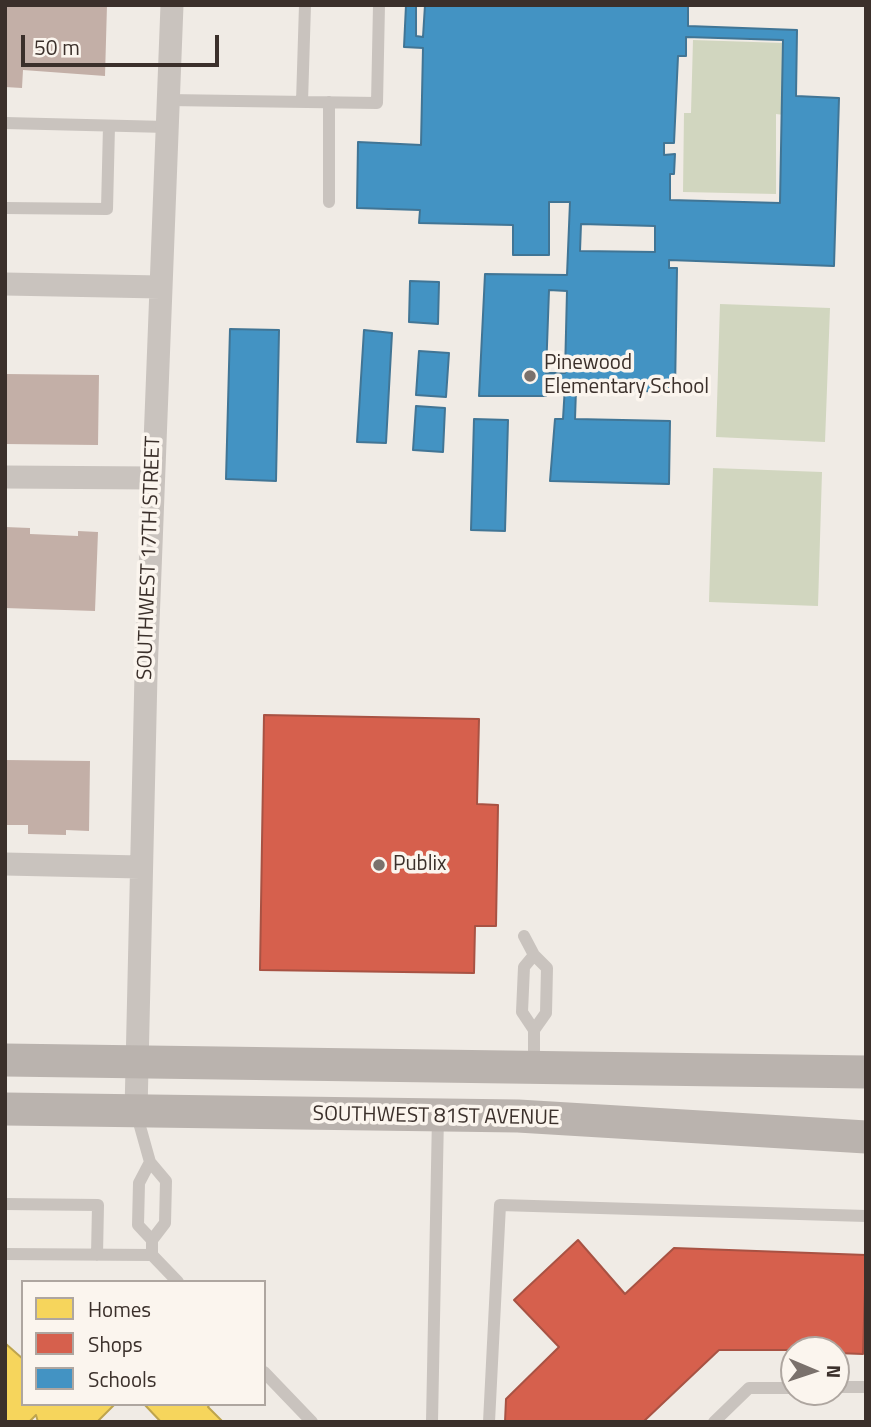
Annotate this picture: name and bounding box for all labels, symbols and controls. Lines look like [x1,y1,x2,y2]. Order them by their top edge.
scale bar [24,21,222,65]
text: 50 m [34,31,80,63]
place label: Pinewood Elementary School [544,351,709,401]
marker: Pinewood Elementary School [522,368,538,384]
street label: SOUTHWEST 17TH STREET [133,436,167,680]
place label: Publix [393,852,447,878]
marker: Publix [371,857,387,873]
street label: SOUTHWEST 81ST AVENUE [312,1102,560,1132]
legend [21,1280,266,1406]
text: Homes [88,1293,151,1325]
text: Shops [88,1328,143,1360]
north arrow [780,1336,850,1406]
text: Schools [88,1363,157,1395]
text: N [820,1365,849,1379]

